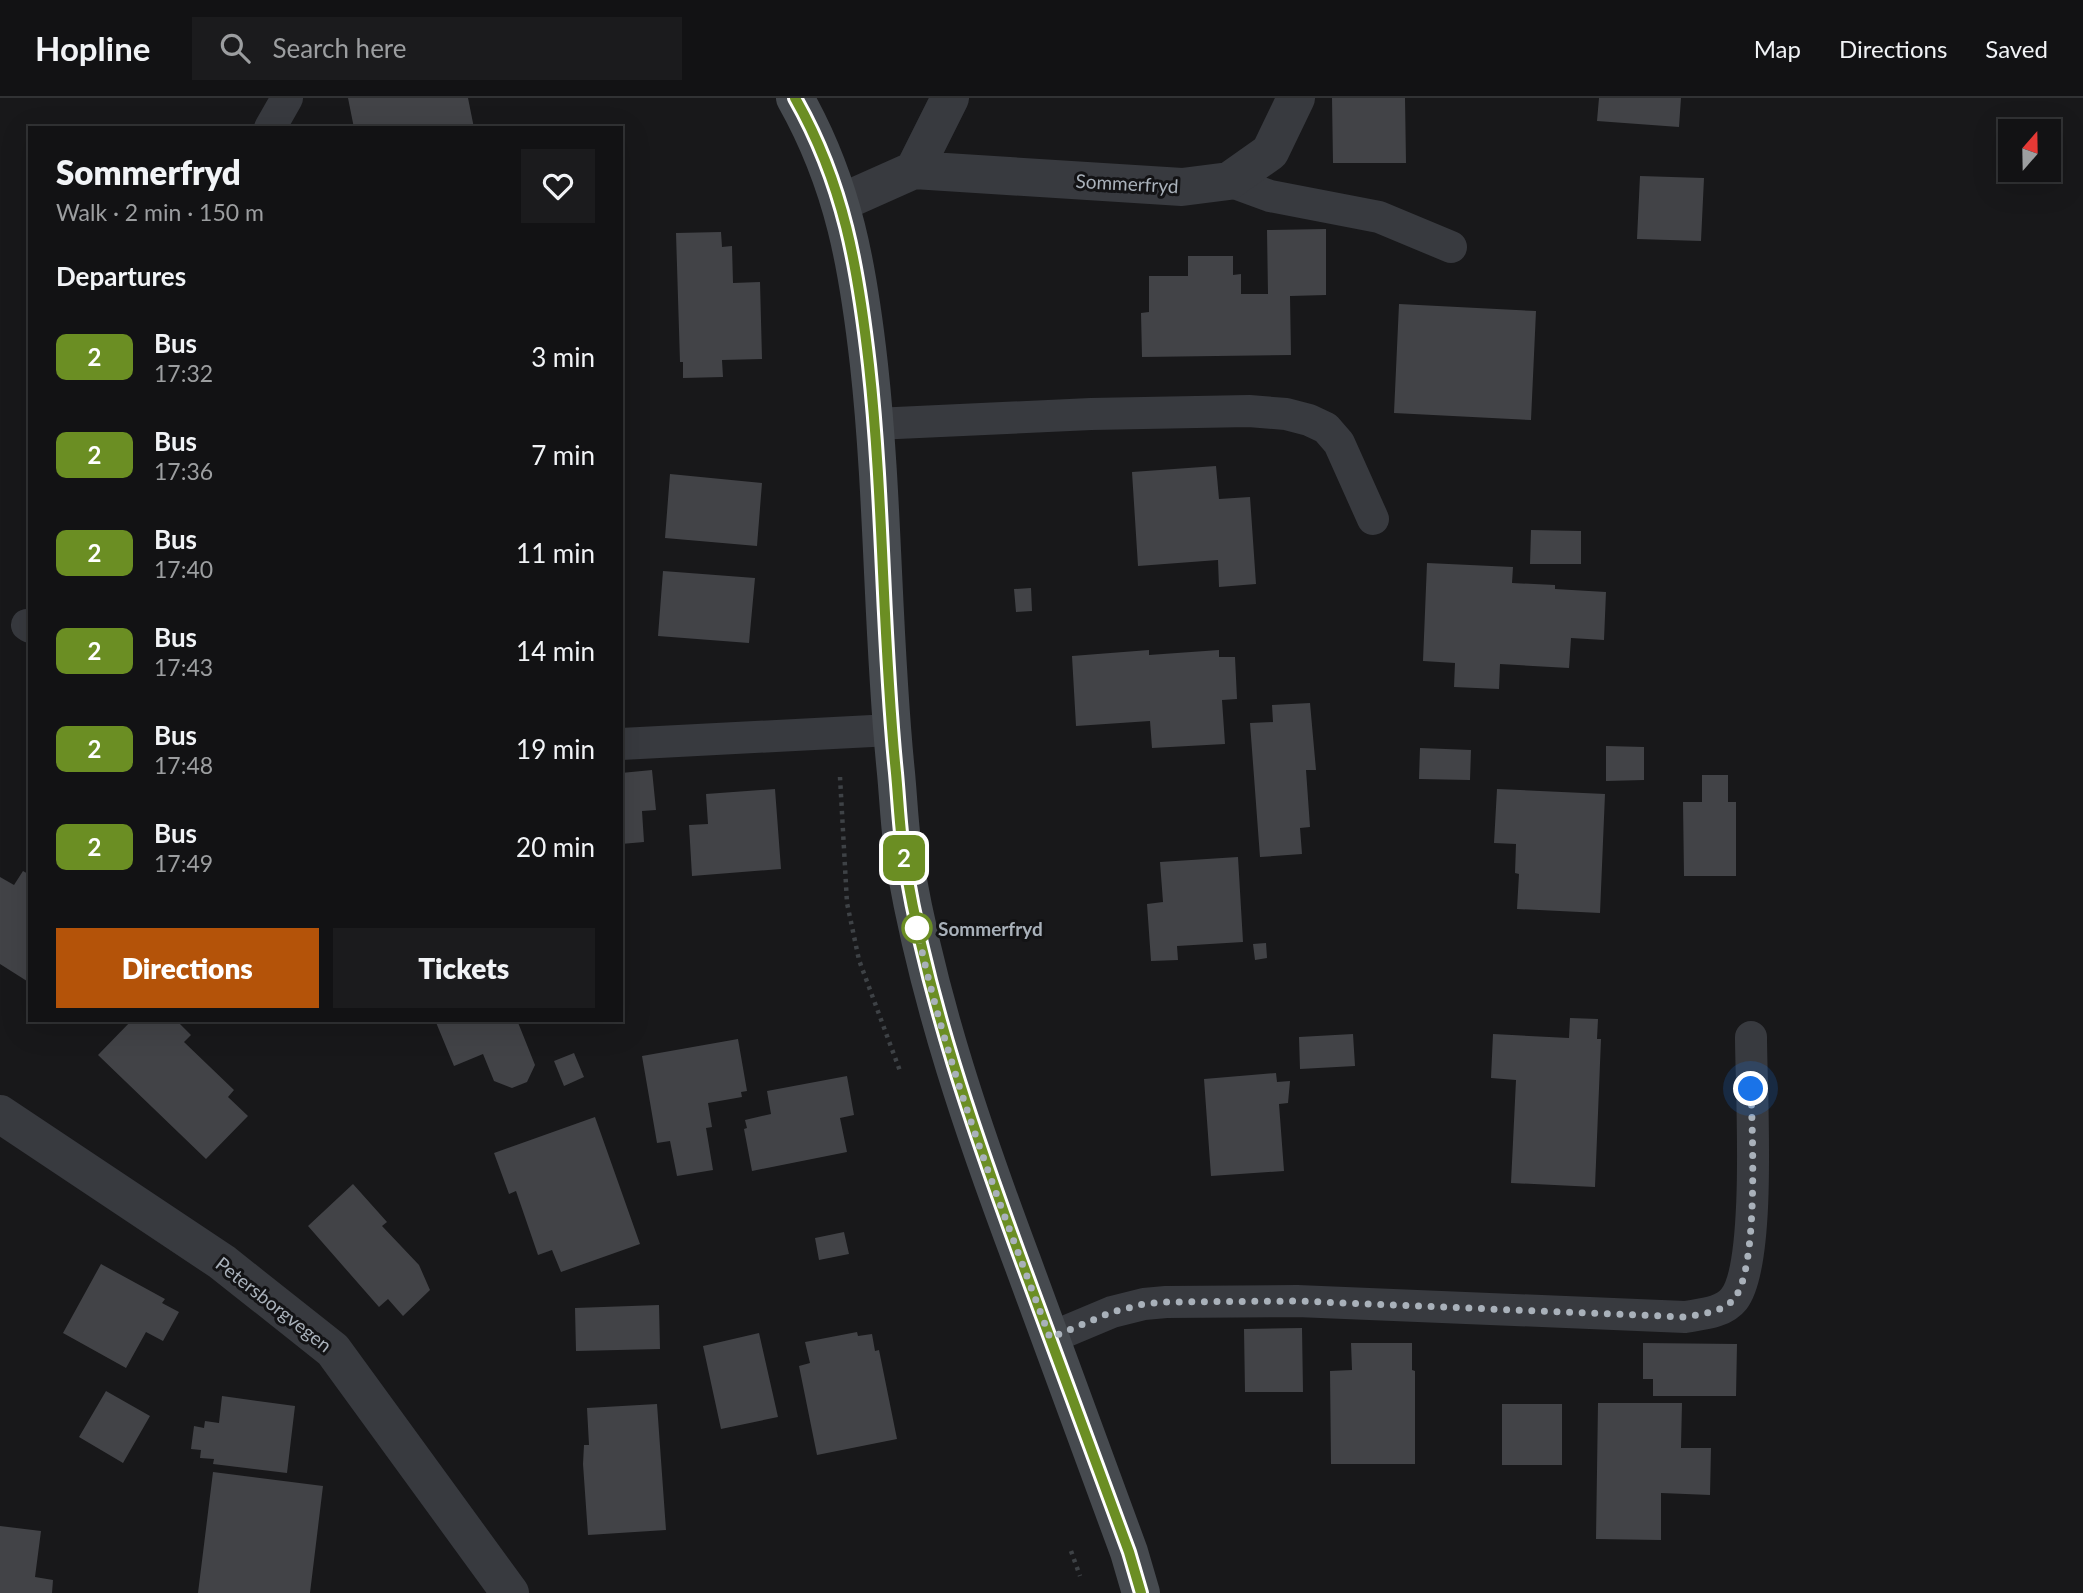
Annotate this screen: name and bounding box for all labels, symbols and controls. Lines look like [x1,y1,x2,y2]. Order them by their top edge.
search box [192,17,682,80]
text: Hopline [35,28,150,68]
icon: search [216,29,254,67]
text: Search here [272,32,407,64]
text: Map [1754,34,1801,63]
text: Directions [1839,34,1947,63]
text: Saved [1985,34,2048,63]
north arrow [1998,119,2062,182]
map controls [1998,119,2061,182]
button: heart [521,149,595,223]
text: Sommerfryd [56,152,241,192]
street label: Sommerfryd [1075,169,1179,197]
text: Walk · 2 min · 150 m [56,198,264,226]
text: Departures [56,260,186,292]
text: Bus [154,327,197,359]
text: 3 min [531,341,595,373]
text: 2 [88,342,101,371]
text: 17:32 [154,359,213,387]
text: Bus [154,425,197,457]
text: 7 min [531,439,595,471]
text: 2 [88,440,101,469]
text: 17:36 [154,457,213,485]
text: Bus [154,523,197,555]
text: 11 min [516,537,595,569]
text: 2 [88,538,101,567]
text: 17:40 [154,555,213,583]
text: Bus [154,621,197,653]
text: 14 min [516,635,595,667]
text: 2 [88,636,101,665]
text: 17:43 [154,653,213,681]
text: Bus [154,719,197,751]
text: 19 min [516,733,595,765]
text: 2 [88,734,101,763]
text: 17:48 [154,751,213,779]
text: Bus [154,817,197,849]
text: 20 min [516,831,595,863]
text: 2 [88,832,101,861]
line badge: 2 [881,835,927,881]
text: 2 [897,843,911,872]
text: 17:49 [154,849,213,877]
marker: Sommerfryd [902,913,932,943]
place label: Sommerfryd [938,917,1043,940]
button: Directions [56,928,319,1008]
button: Tickets [333,928,595,1008]
your location [1733,1071,1768,1106]
street label: Petersborgvegen [211,1252,337,1356]

